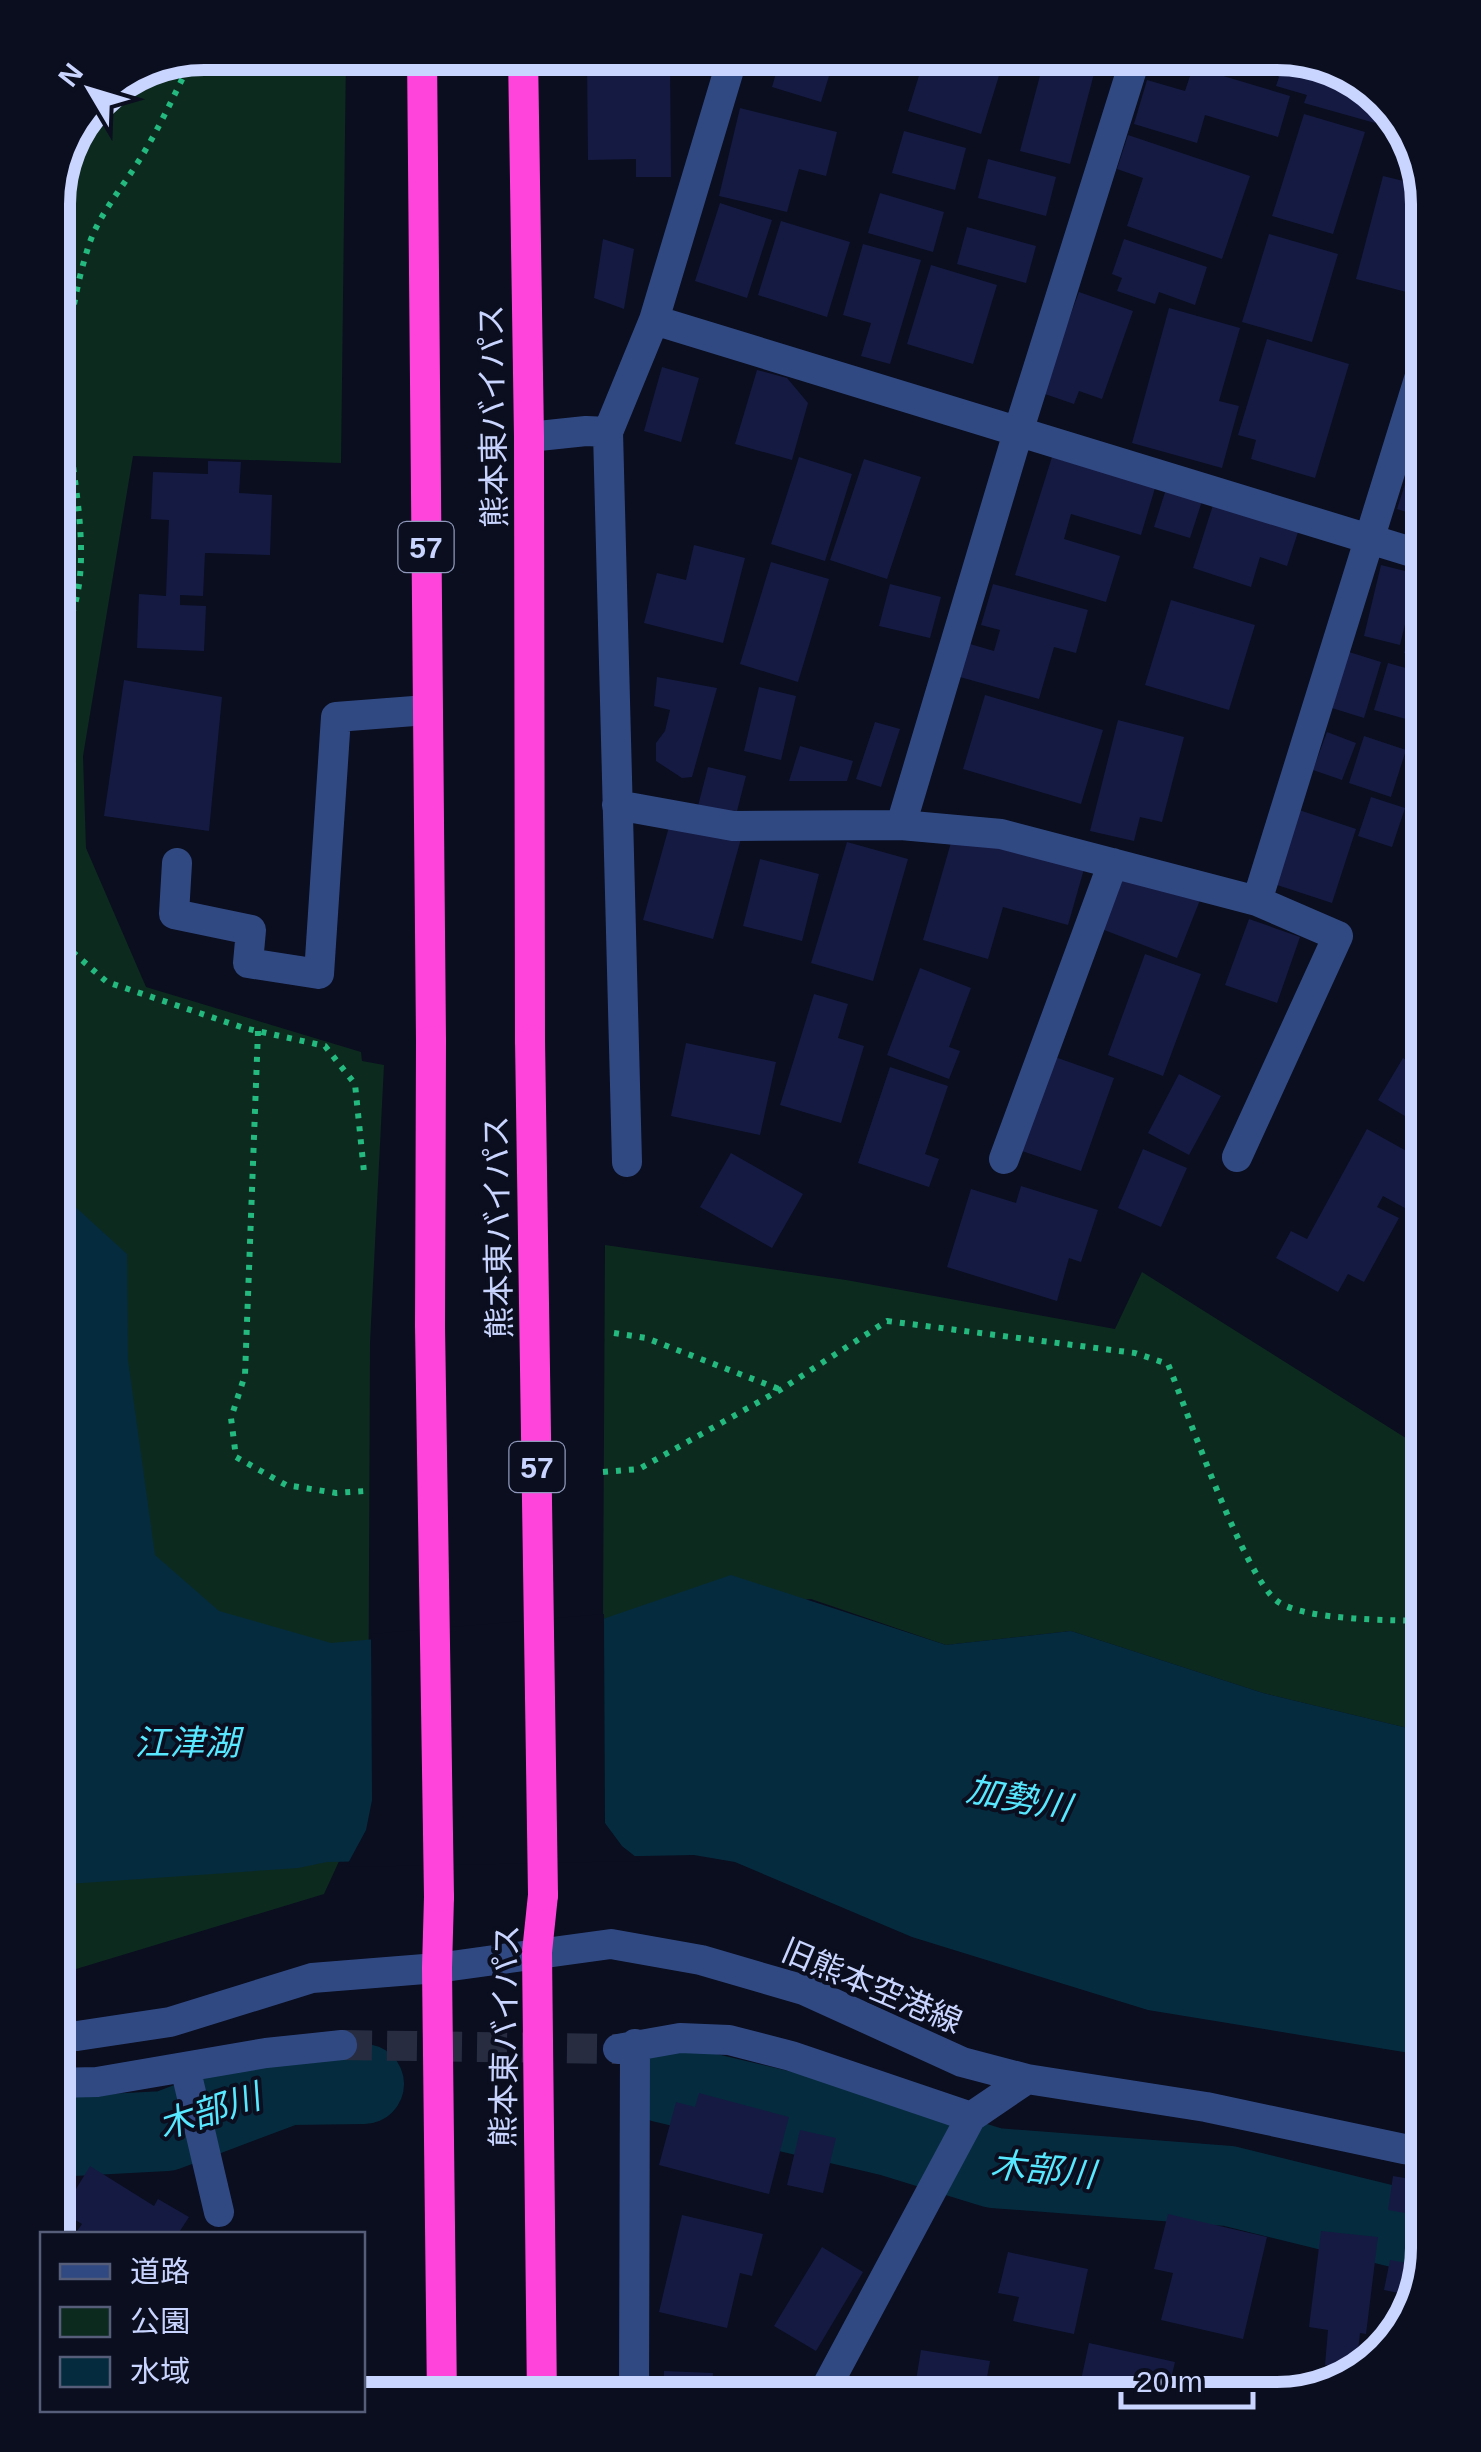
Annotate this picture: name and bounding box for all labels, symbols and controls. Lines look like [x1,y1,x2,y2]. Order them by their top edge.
north arrow [40,40,140,140]
text: N [52,57,89,92]
street label: 熊本東バイパス [473,304,513,528]
road number: 57 [398,522,454,572]
street label: 熊本東バイパス [478,1115,518,1339]
road number: 57 [510,1442,564,1492]
water label: 江津湖 [134,1723,244,1762]
water label: 加勢川 [964,1769,1078,1828]
street label: 熊本東バイパス [485,1924,525,2148]
street label: 旧熊本空港線 [777,1932,967,2040]
water label: 木部川 [153,2075,269,2146]
water label: 木部川 [989,2144,1101,2194]
legend [40,2232,365,2412]
text: 道路 [130,2255,190,2288]
text: 公園 [130,2305,190,2338]
scale bar [1121,2347,1254,2409]
text: 水域 [130,2355,190,2388]
text: 20 m [1136,2365,1203,2398]

